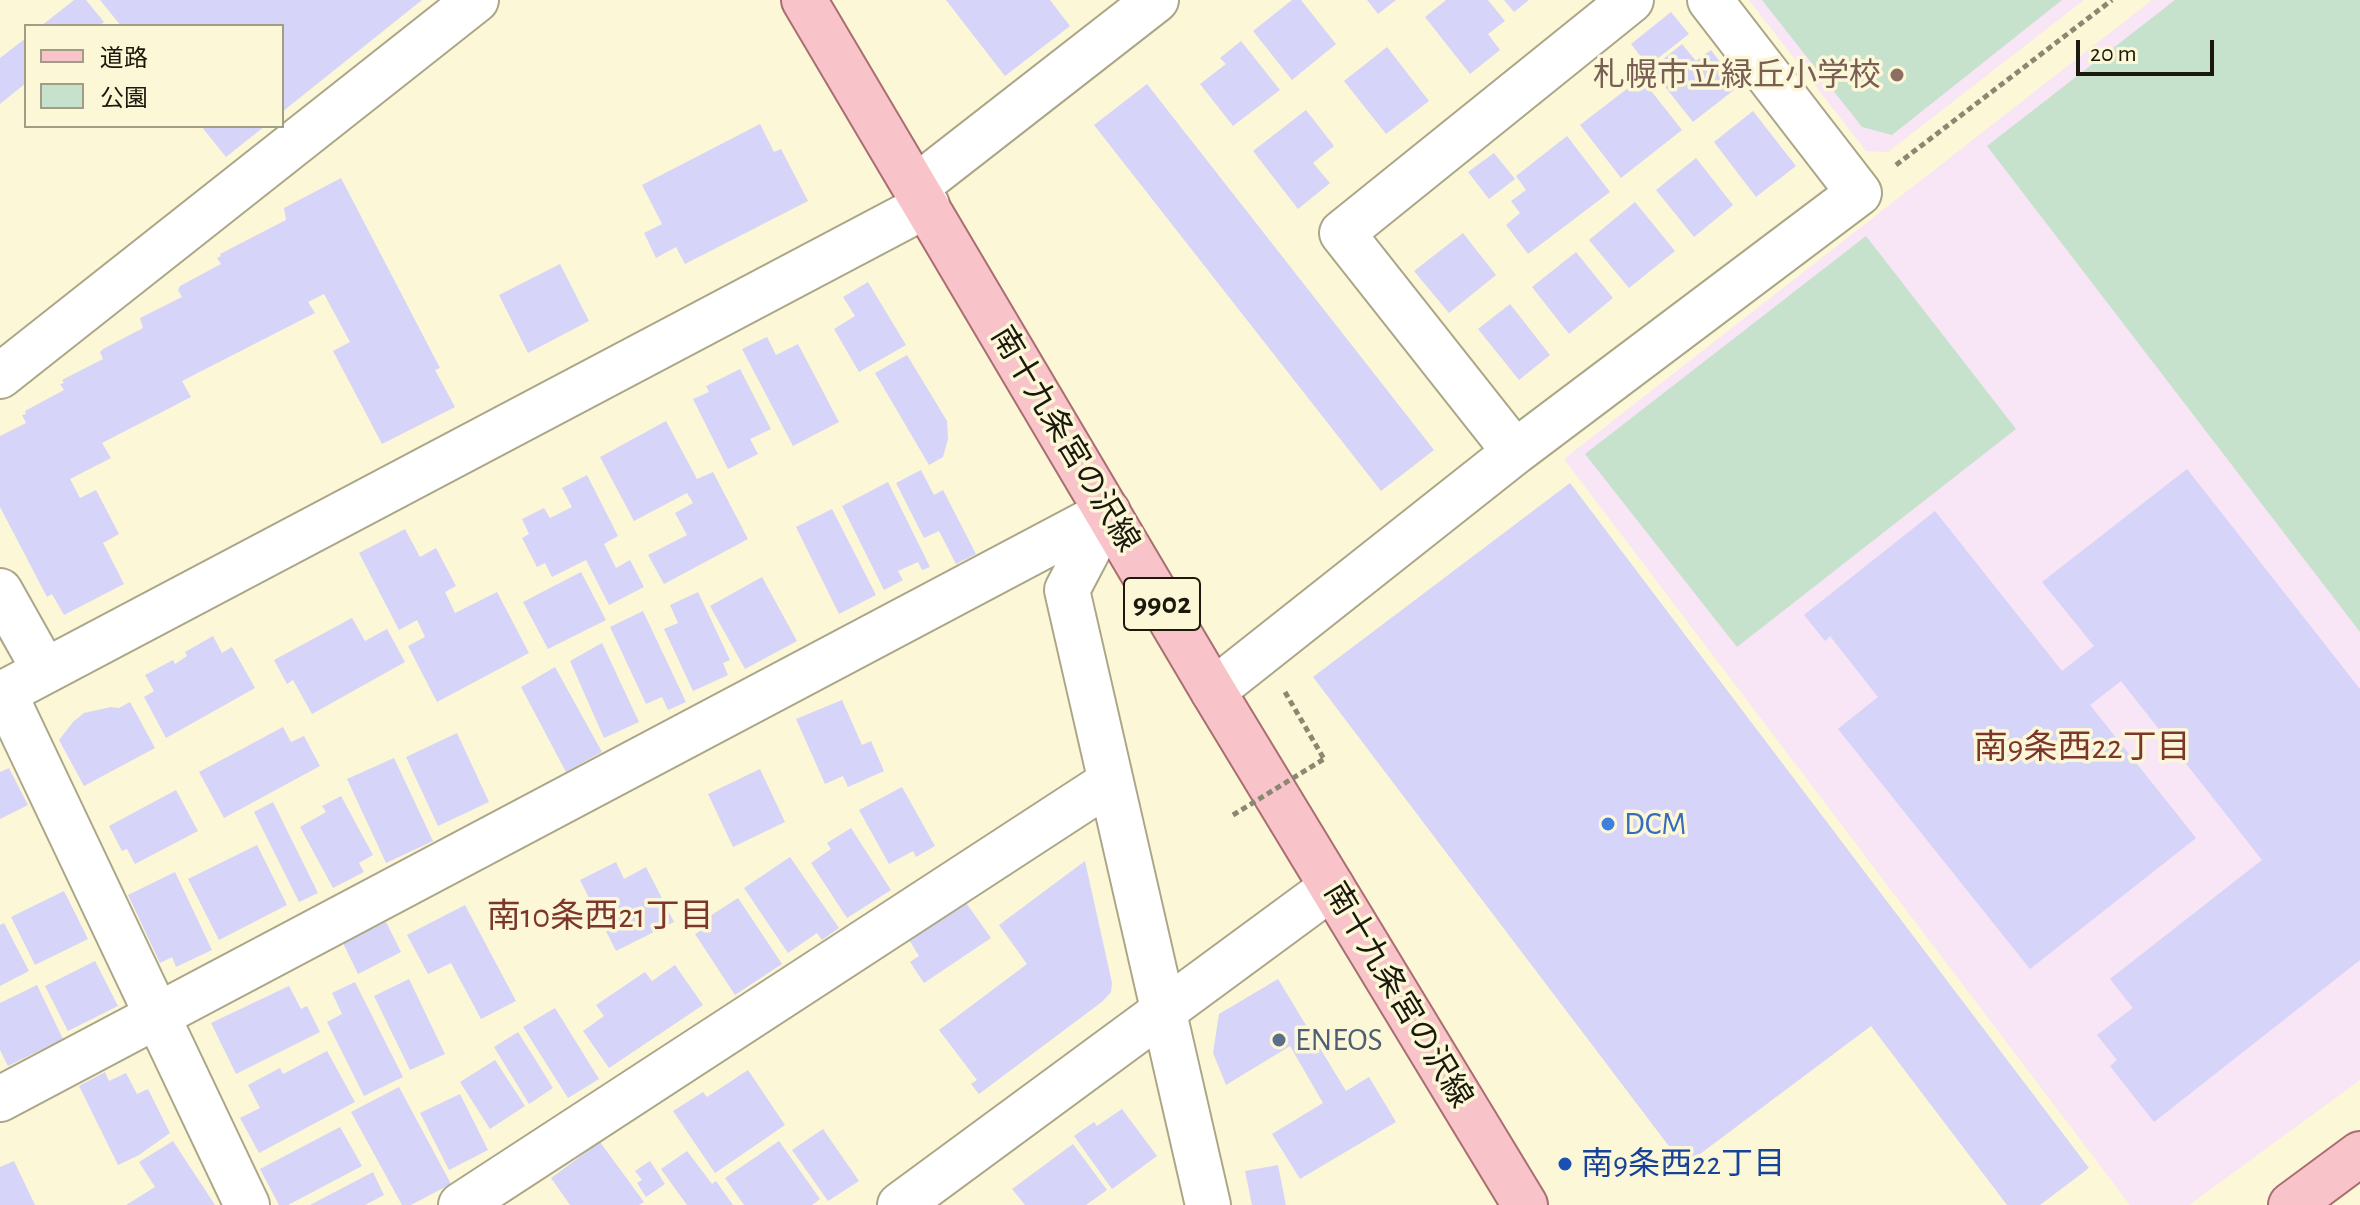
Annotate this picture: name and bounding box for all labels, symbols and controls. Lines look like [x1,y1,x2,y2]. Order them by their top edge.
legend [24,24,284,128]
scale bar [2080,24,2218,74]
text: 20 m [2090,42,2137,66]
text: 道路 [100,47,148,71]
place label: 札幌市立緑丘小学校 [1593,56,1881,94]
marker: 札幌市立緑丘小学校 [1888,66,1906,84]
text: 公園 [100,87,148,111]
street label: 南十九条宮の沢線 [983,319,1147,559]
road number: 9902 [1124,578,1200,630]
district label: 南9条西22丁目 [1974,728,2190,768]
place label: DCM [1624,805,1687,843]
marker: DCM [1599,815,1617,833]
street label: 南十九条宮の沢線 [1316,875,1480,1115]
district label: 南10条西21丁目 [487,897,713,937]
place label: ENEOS [1295,1021,1383,1059]
marker: ENEOS [1270,1031,1288,1049]
place label: 南9条西22丁目 [1581,1145,1785,1183]
marker: 南9条西22丁目 [1556,1155,1574,1173]

